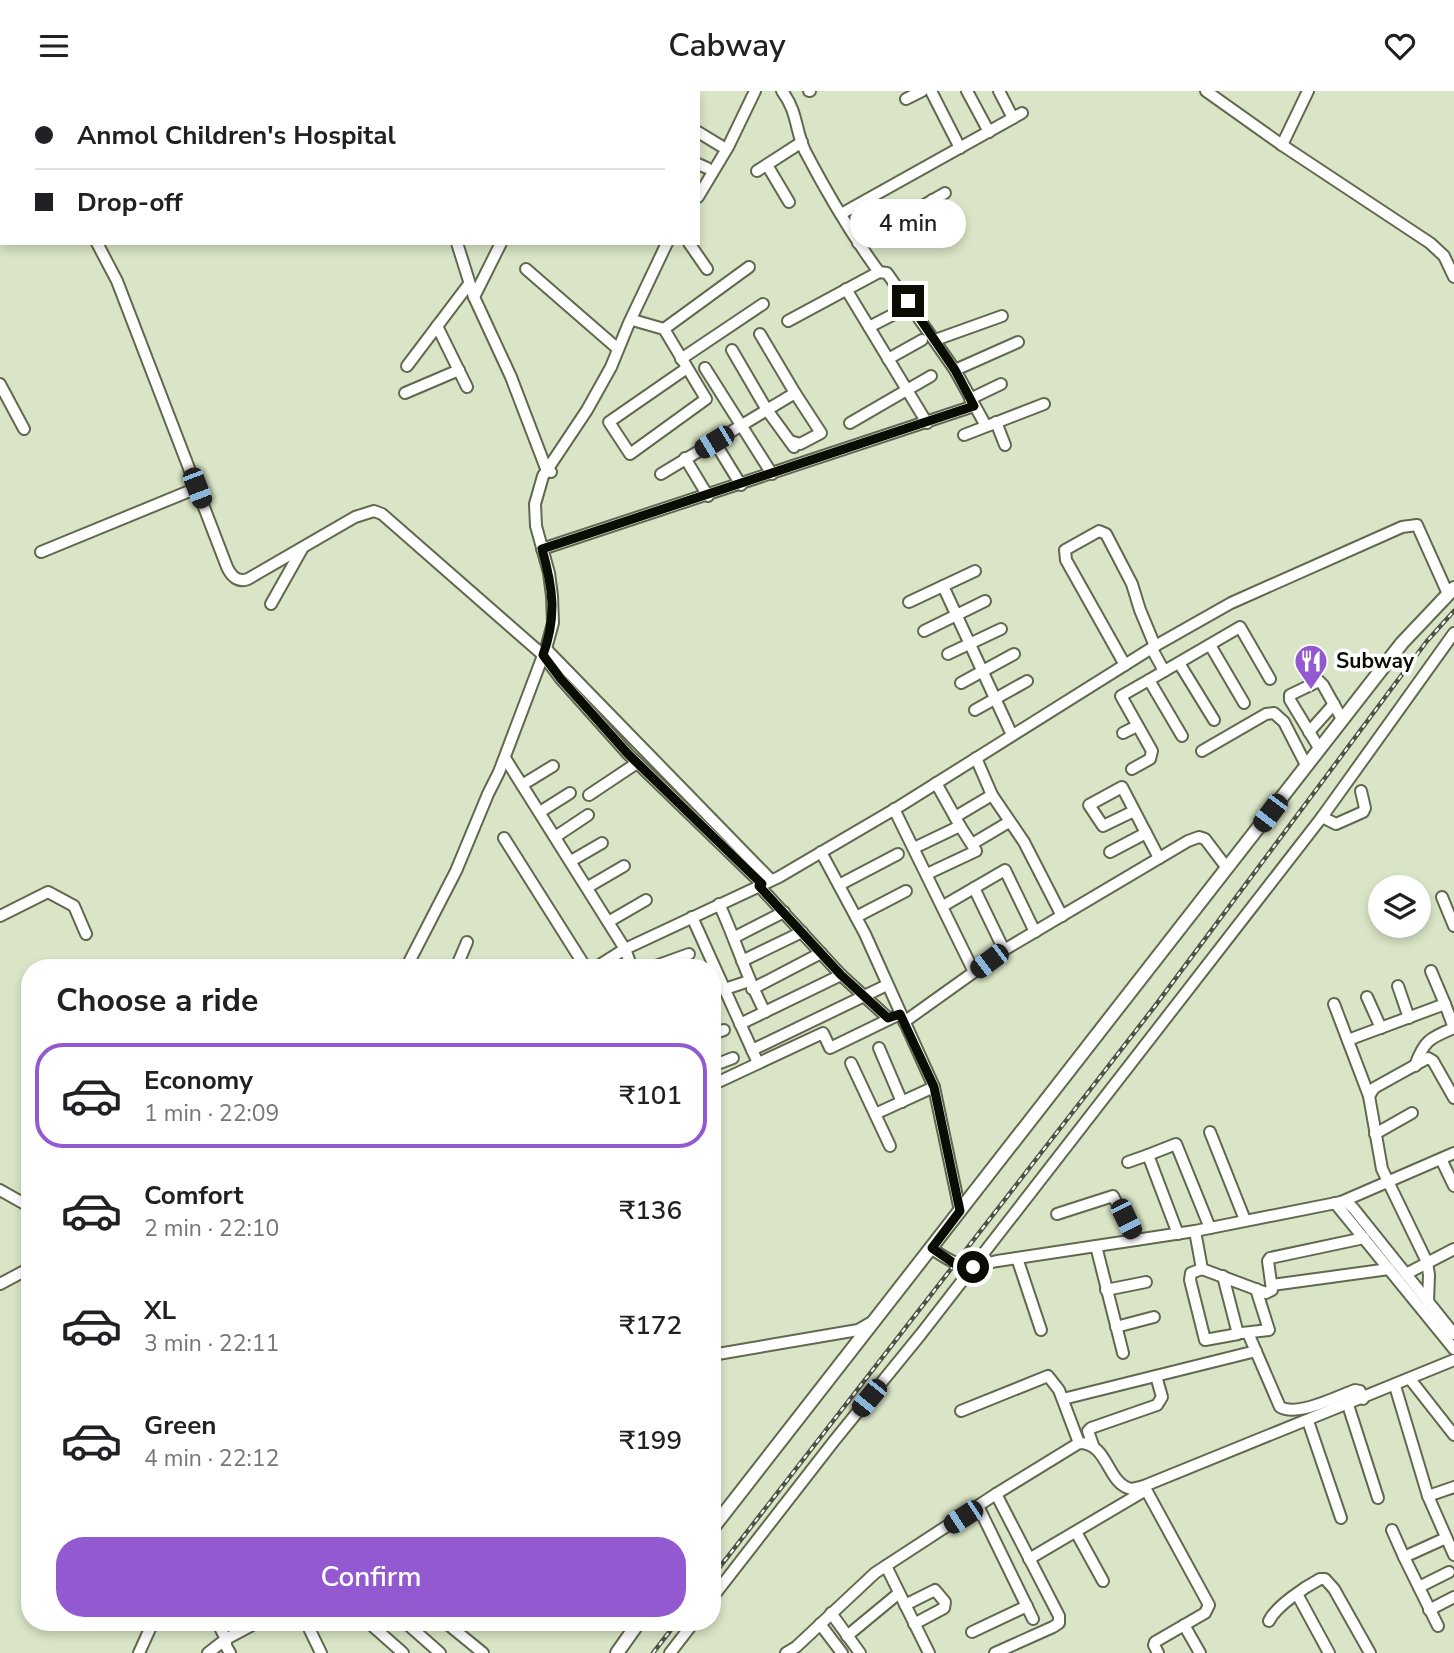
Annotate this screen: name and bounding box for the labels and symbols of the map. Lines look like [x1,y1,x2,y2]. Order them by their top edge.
callout: 4 min [850,199,966,249]
route end [892,285,924,317]
car [691,422,738,462]
car [180,465,215,511]
restaurant icon: Subway [1292,642,1330,691]
place label: Subway [1336,647,1415,675]
car [1249,790,1292,836]
car [966,940,1013,982]
car [1108,1196,1145,1242]
route start [957,1251,989,1283]
car [848,1375,891,1421]
car [940,1497,987,1537]

